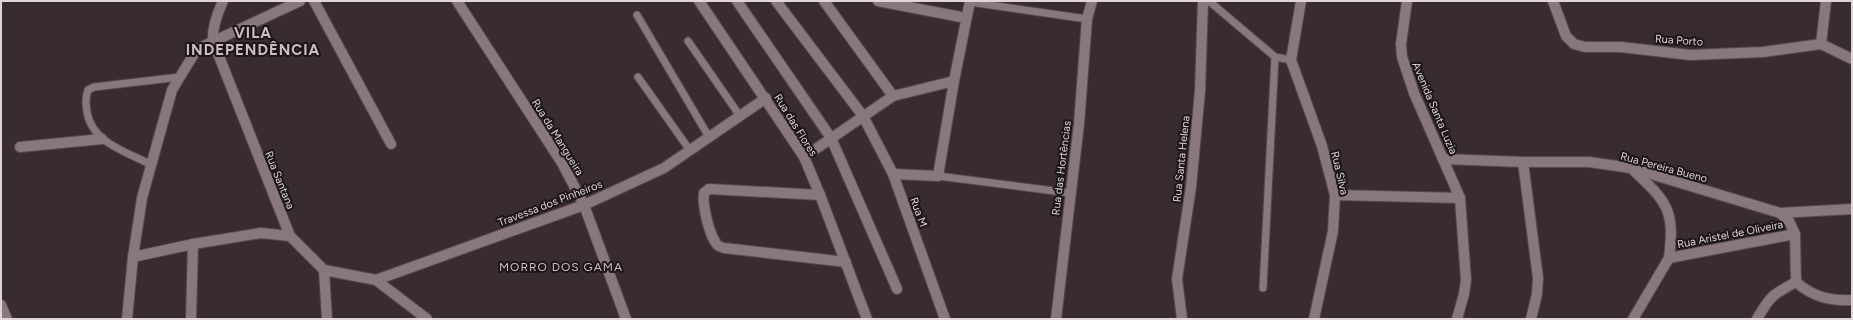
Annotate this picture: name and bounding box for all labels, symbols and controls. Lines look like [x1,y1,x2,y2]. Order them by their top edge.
district label: VILA INDEPENDÊNCIA [186,24,320,59]
street label: Rua Porto [1654,32,1703,49]
street label: Avenida Santa Luzia [1409,60,1460,156]
street label: Rua das Flores [771,92,820,159]
street label: Rua da Mangueira [529,97,586,178]
street label: Rua Santa Helena [1170,115,1192,203]
street label: Rua das Hortências [1049,120,1074,216]
street label: Rua Santana [262,149,297,211]
street label: Rua Silva [1328,150,1351,196]
street label: Rua Pereira Bueno [1619,150,1709,185]
street label: Travessa dos Pinheiros [496,178,604,229]
street label: Rua M [907,196,930,229]
street label: Rua Aristel de Oliveira [1676,218,1784,251]
district label: MORRO DOS GAMA [499,260,623,274]

